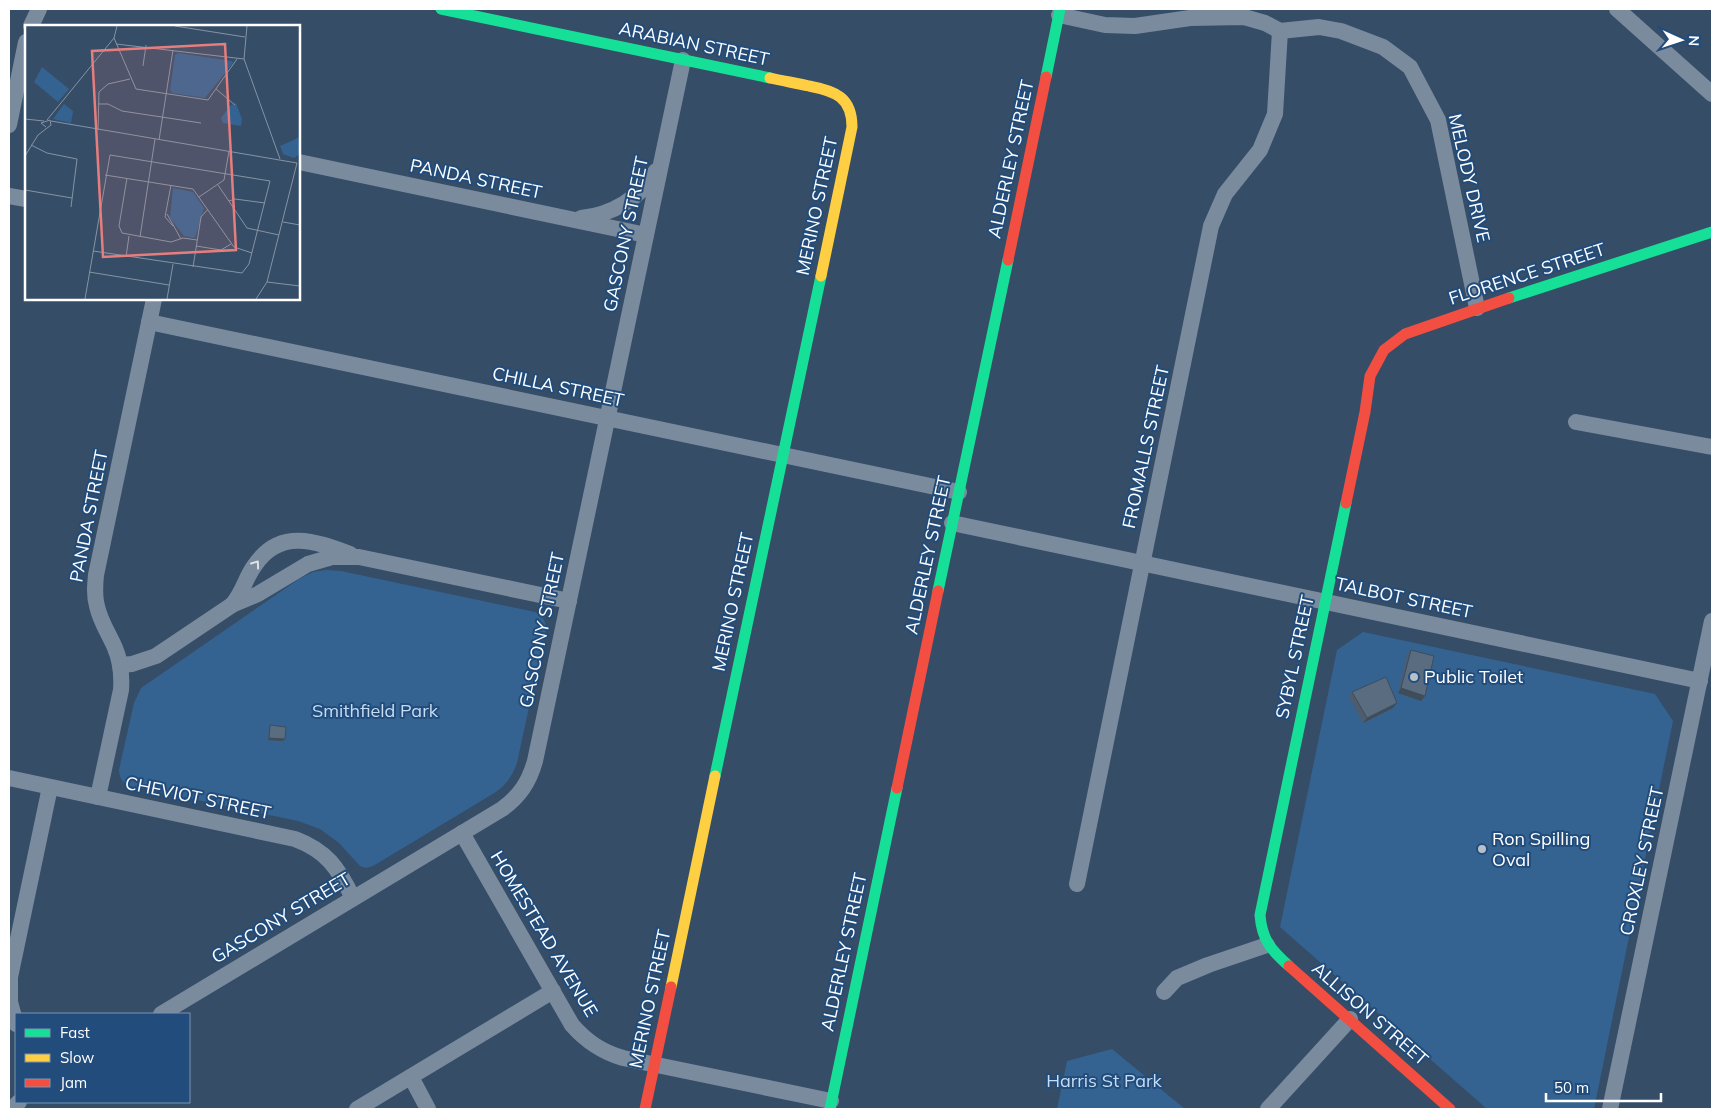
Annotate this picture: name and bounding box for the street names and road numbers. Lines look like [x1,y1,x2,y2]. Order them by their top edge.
street label: ARABIAN STREET [617,16,771,71]
street label: ALDERLEY STREET [982,77,1039,240]
street label: MELODY DRIVE [1444,111,1495,244]
street label: MERINO STREET [791,134,842,277]
street label: PANDA STREET [408,153,544,204]
street label: GASCONY STREET [598,154,653,314]
street label: FLORENCE STREET [1446,237,1608,310]
street label: CHILLA STREET [490,361,626,412]
street label: FROMALLS STREET [1117,363,1174,531]
street label: PANDA STREET [64,448,113,584]
street label: ALDERLEY STREET [899,473,956,636]
street label: MERINO STREET [707,530,758,673]
street label: GASCONY STREET [514,550,569,710]
street label: TALBOT STREET [1333,572,1475,623]
street label: SYBYL STREET [1270,593,1319,721]
street label: CHEVIOT STREET [123,771,273,824]
street label: CROXLEY STREET [1614,784,1669,938]
street label: HOMESTEAD AVENUE [486,847,603,1021]
street label: GASCONY STREET [207,867,355,968]
street label: ALDERLEY STREET [815,870,872,1033]
street label: MERINO STREET [624,927,675,1070]
street label: ALLISON STREET [1307,957,1433,1071]

